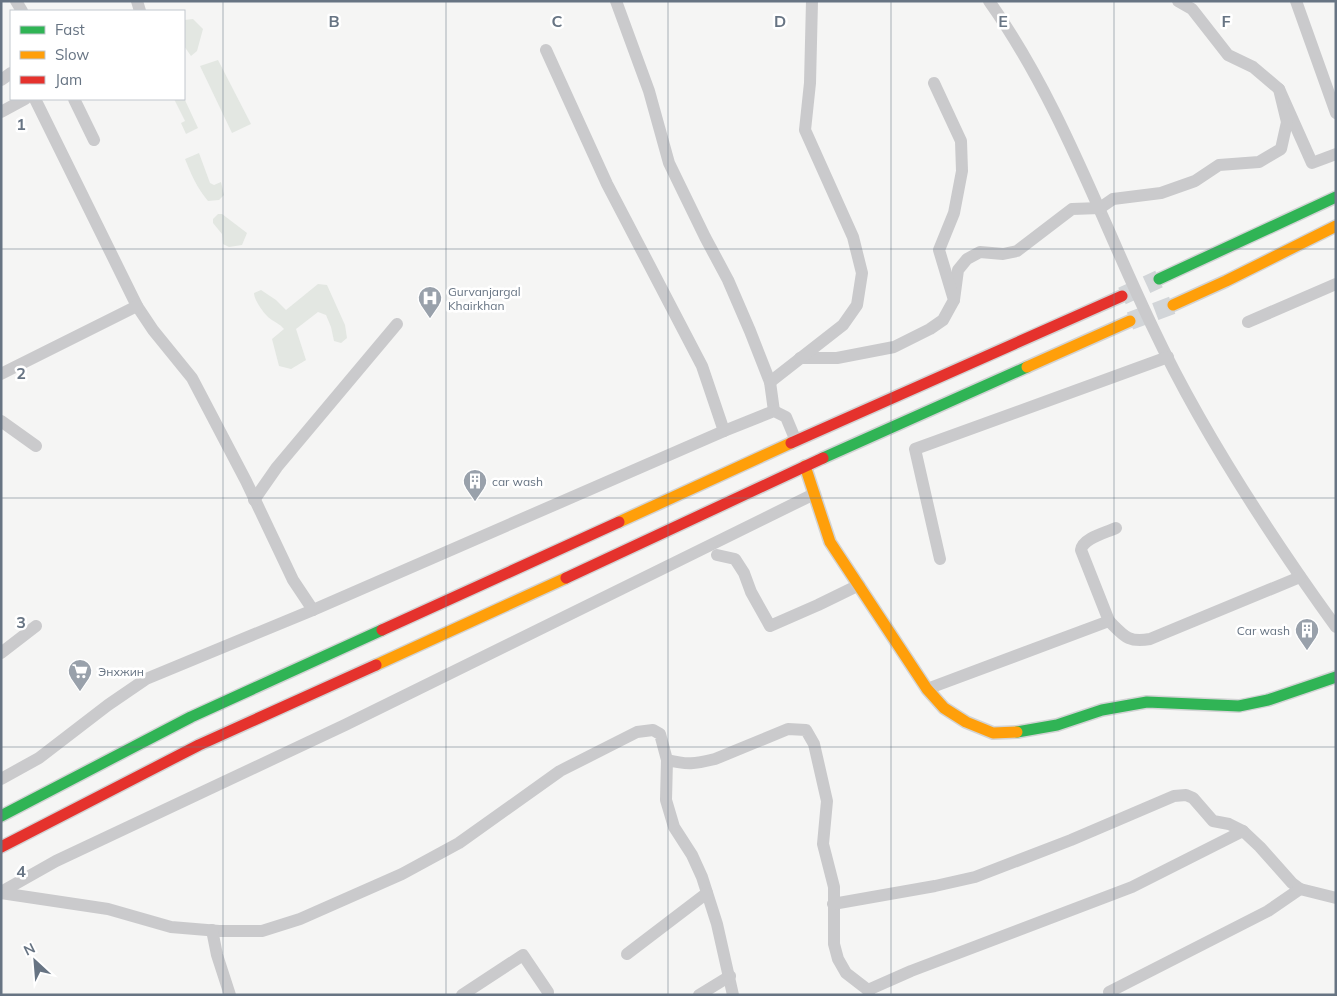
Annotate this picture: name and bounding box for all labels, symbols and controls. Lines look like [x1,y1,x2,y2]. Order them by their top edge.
legend [10,10,185,100]
text: B [328,11,340,31]
text: C [552,11,563,31]
text: D [774,11,786,31]
text: E [998,11,1008,31]
text: F [1221,11,1231,31]
text: Fast [55,20,85,39]
text: Slow [55,45,89,64]
text: Jam [55,70,82,89]
text: 1 [16,114,26,134]
place label: Gurvanjargal Khairkhan [448,284,521,313]
hospital icon: Gurvanjargal Khairkhan [417,285,443,319]
text: 2 [16,363,26,383]
building icon: car wash [462,468,488,502]
place label: car wash [492,474,543,489]
text: 3 [16,612,26,632]
building icon: Car wash [1294,617,1320,651]
place label: Car wash [1237,623,1290,638]
supermarket icon: Энхжин [67,658,93,692]
place label: Энхжин [98,664,144,679]
text: 4 [16,861,26,881]
north arrow [10,936,60,986]
text: N [21,939,38,960]

